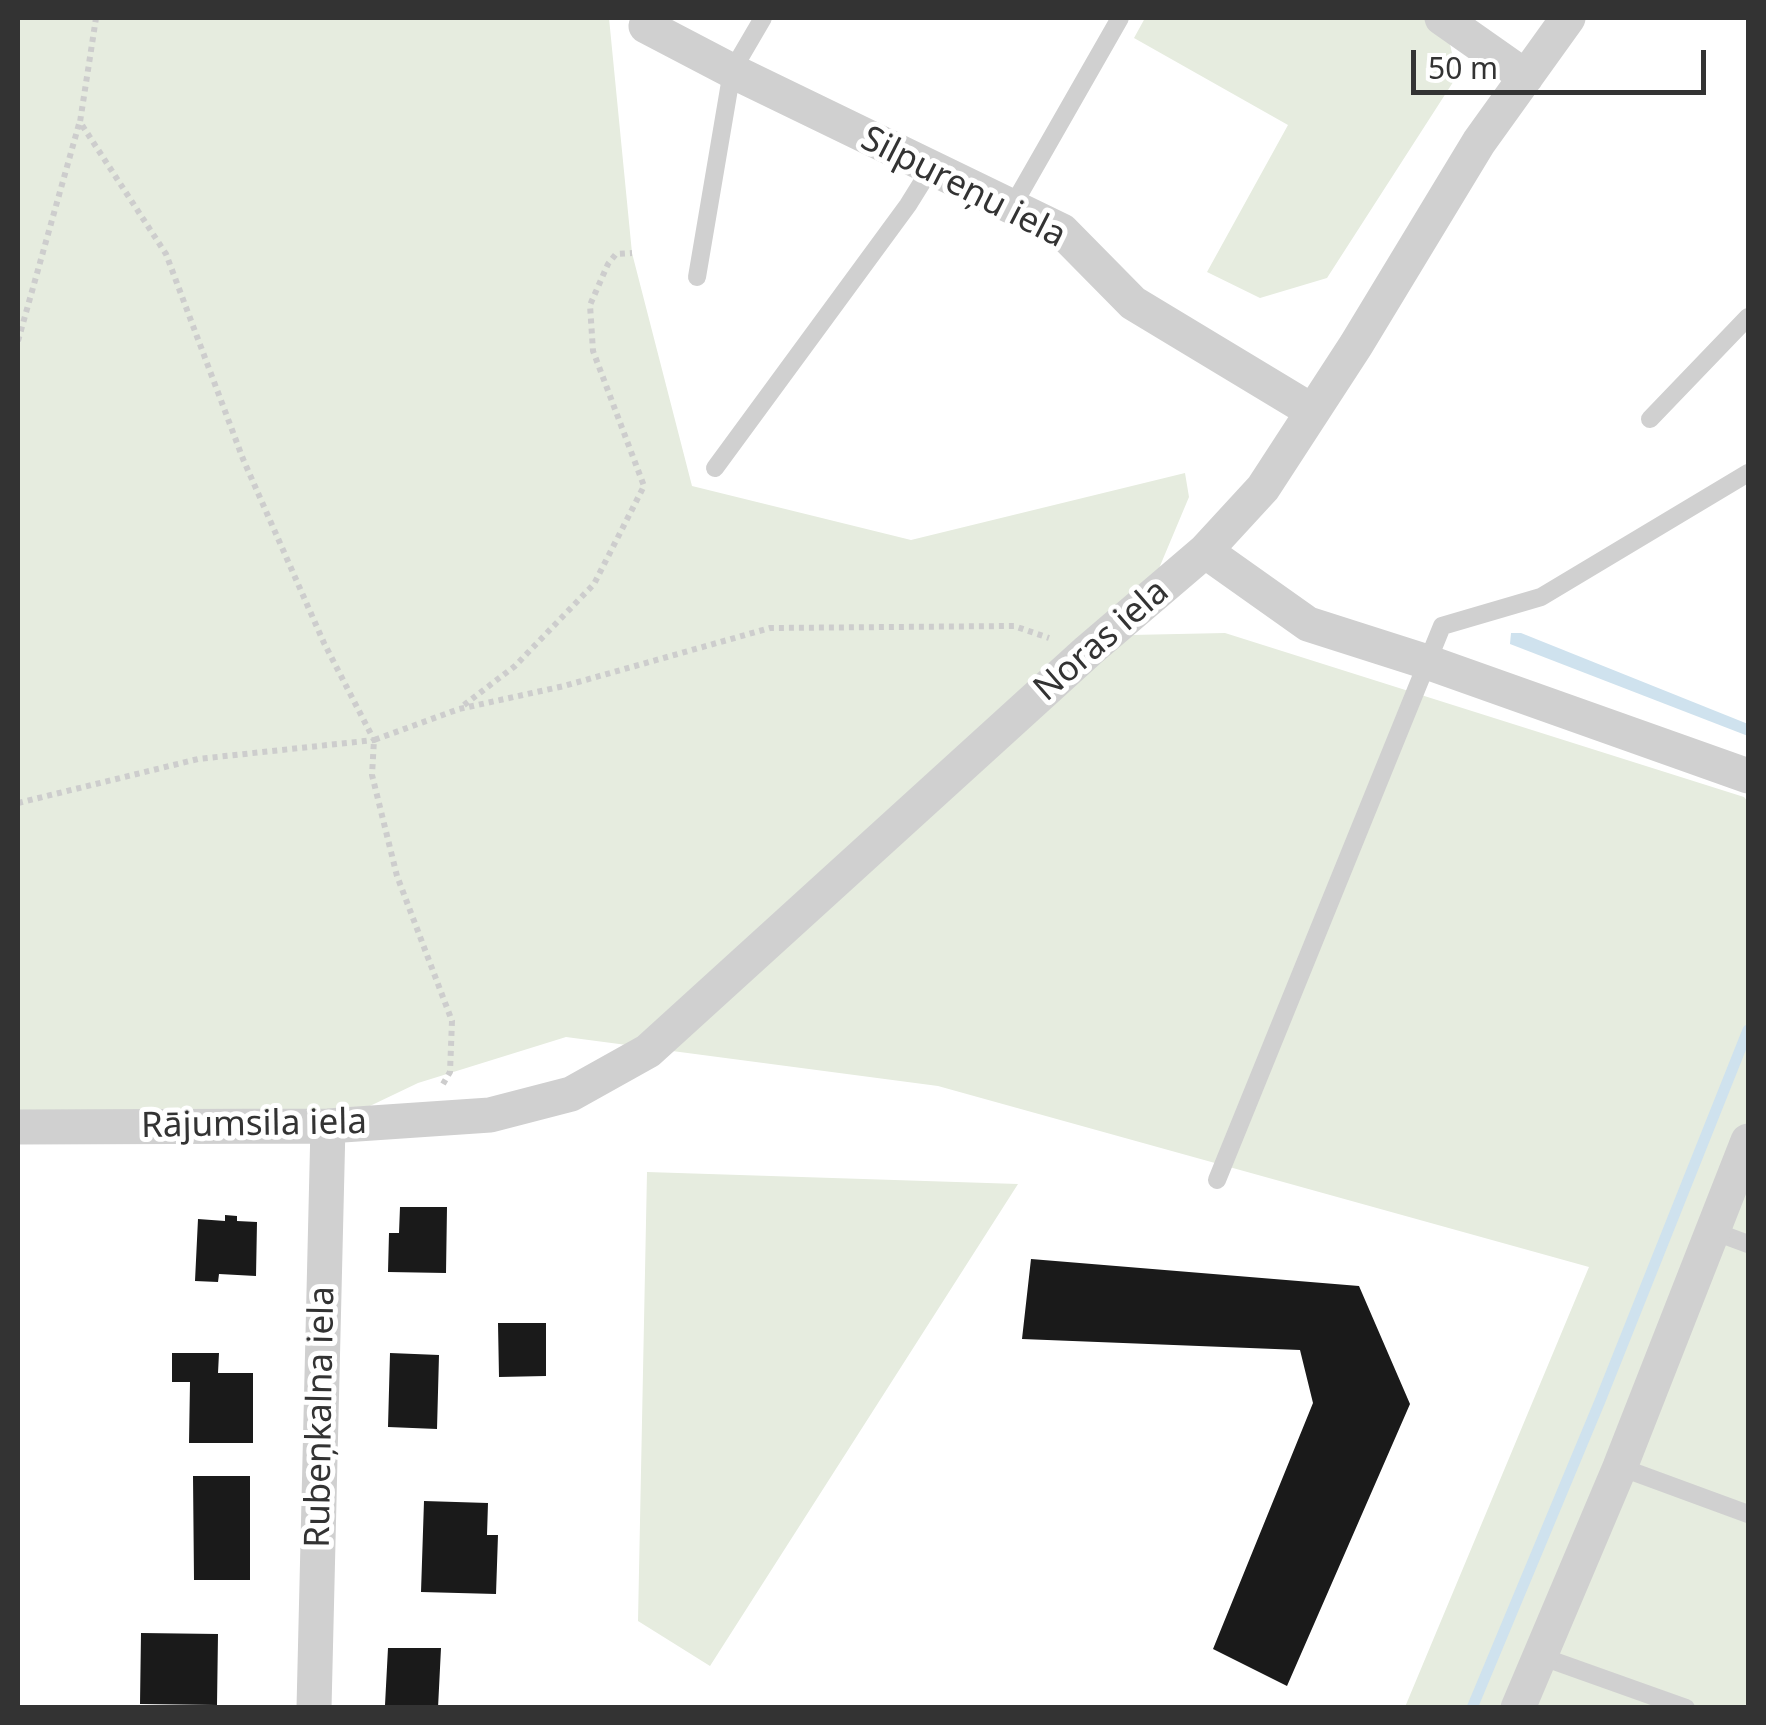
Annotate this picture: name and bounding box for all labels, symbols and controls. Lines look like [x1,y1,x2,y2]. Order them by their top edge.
scale bar [1416,30,1711,92]
text: 50 m [1428,47,1498,88]
street label: Silpureņu iela [854,119,1072,257]
street label: Noras iela [1026,571,1178,711]
street label: Rājumsila iela [141,1102,367,1148]
street label: Rubeņkalna iela [298,1286,344,1548]

